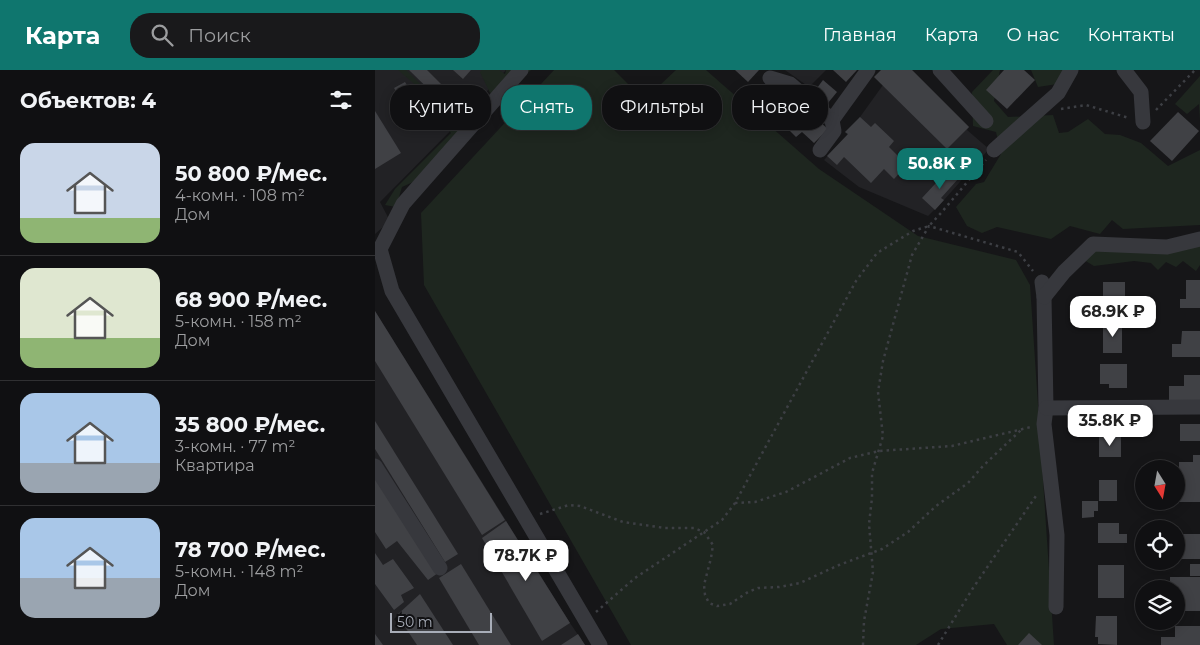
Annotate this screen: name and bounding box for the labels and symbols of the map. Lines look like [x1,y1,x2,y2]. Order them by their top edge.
pin: 50.8K ₽ [894,148,986,190]
pin: 68.9K ₽ [1067,296,1159,338]
pin: 35.8K ₽ [1064,404,1156,447]
north arrow [1135,460,1185,510]
pin: 78.7K ₽ [480,540,572,582]
scale bar [390,610,493,633]

